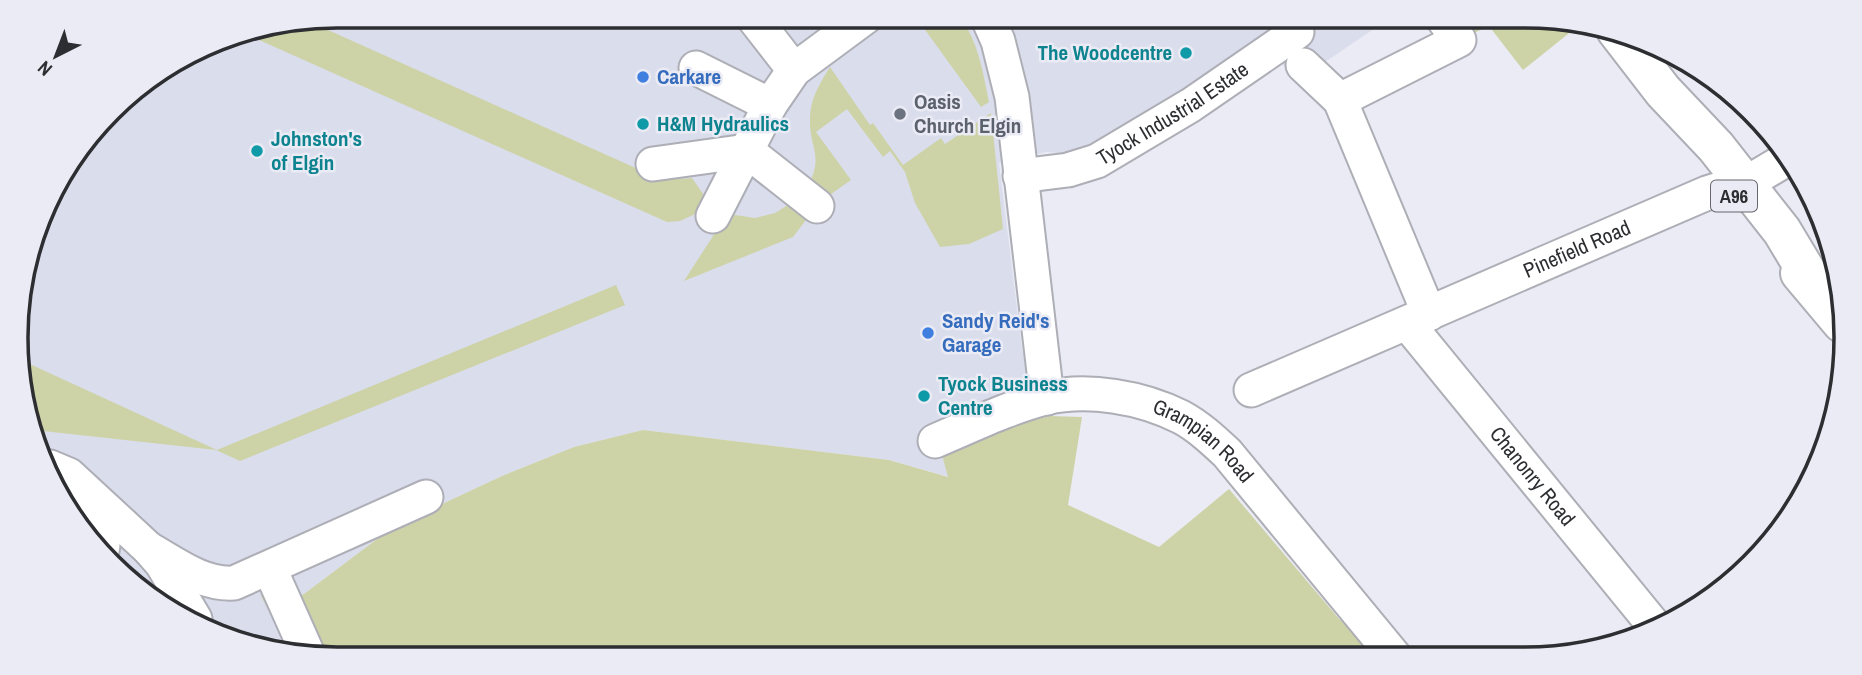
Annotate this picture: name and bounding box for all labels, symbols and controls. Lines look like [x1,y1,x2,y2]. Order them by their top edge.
north arrow [21,21,91,91]
place label: The Woodcentre [1037,38,1172,67]
marker: The Woodcentre [1178,45,1194,61]
text: N [32,55,58,82]
street label: Tyock Industrial Estate [1091,55,1254,172]
place label: Carkare [657,62,721,91]
marker: Carkare [635,69,651,85]
place label: Oasis Church Elgin [914,87,1021,140]
marker: Oasis Church Elgin [892,106,908,122]
place label: H&M Hydraulics [657,109,789,138]
marker: H&M Hydraulics [635,116,651,132]
place label: Johnston's of Elgin [271,124,362,177]
marker: Johnston's of Elgin [249,143,265,159]
road number: A96 [1711,180,1757,212]
street label: Pinefield Road [1519,213,1635,285]
place label: Sandy Reid's Garage [942,306,1049,359]
marker: Sandy Reid's Garage [920,325,936,341]
place label: Tyock Business Centre [938,369,1068,422]
marker: Tyock Business Centre [916,388,932,404]
street label: Grampian Road [1149,392,1261,489]
street label: Chanonry Road [1483,420,1582,532]

